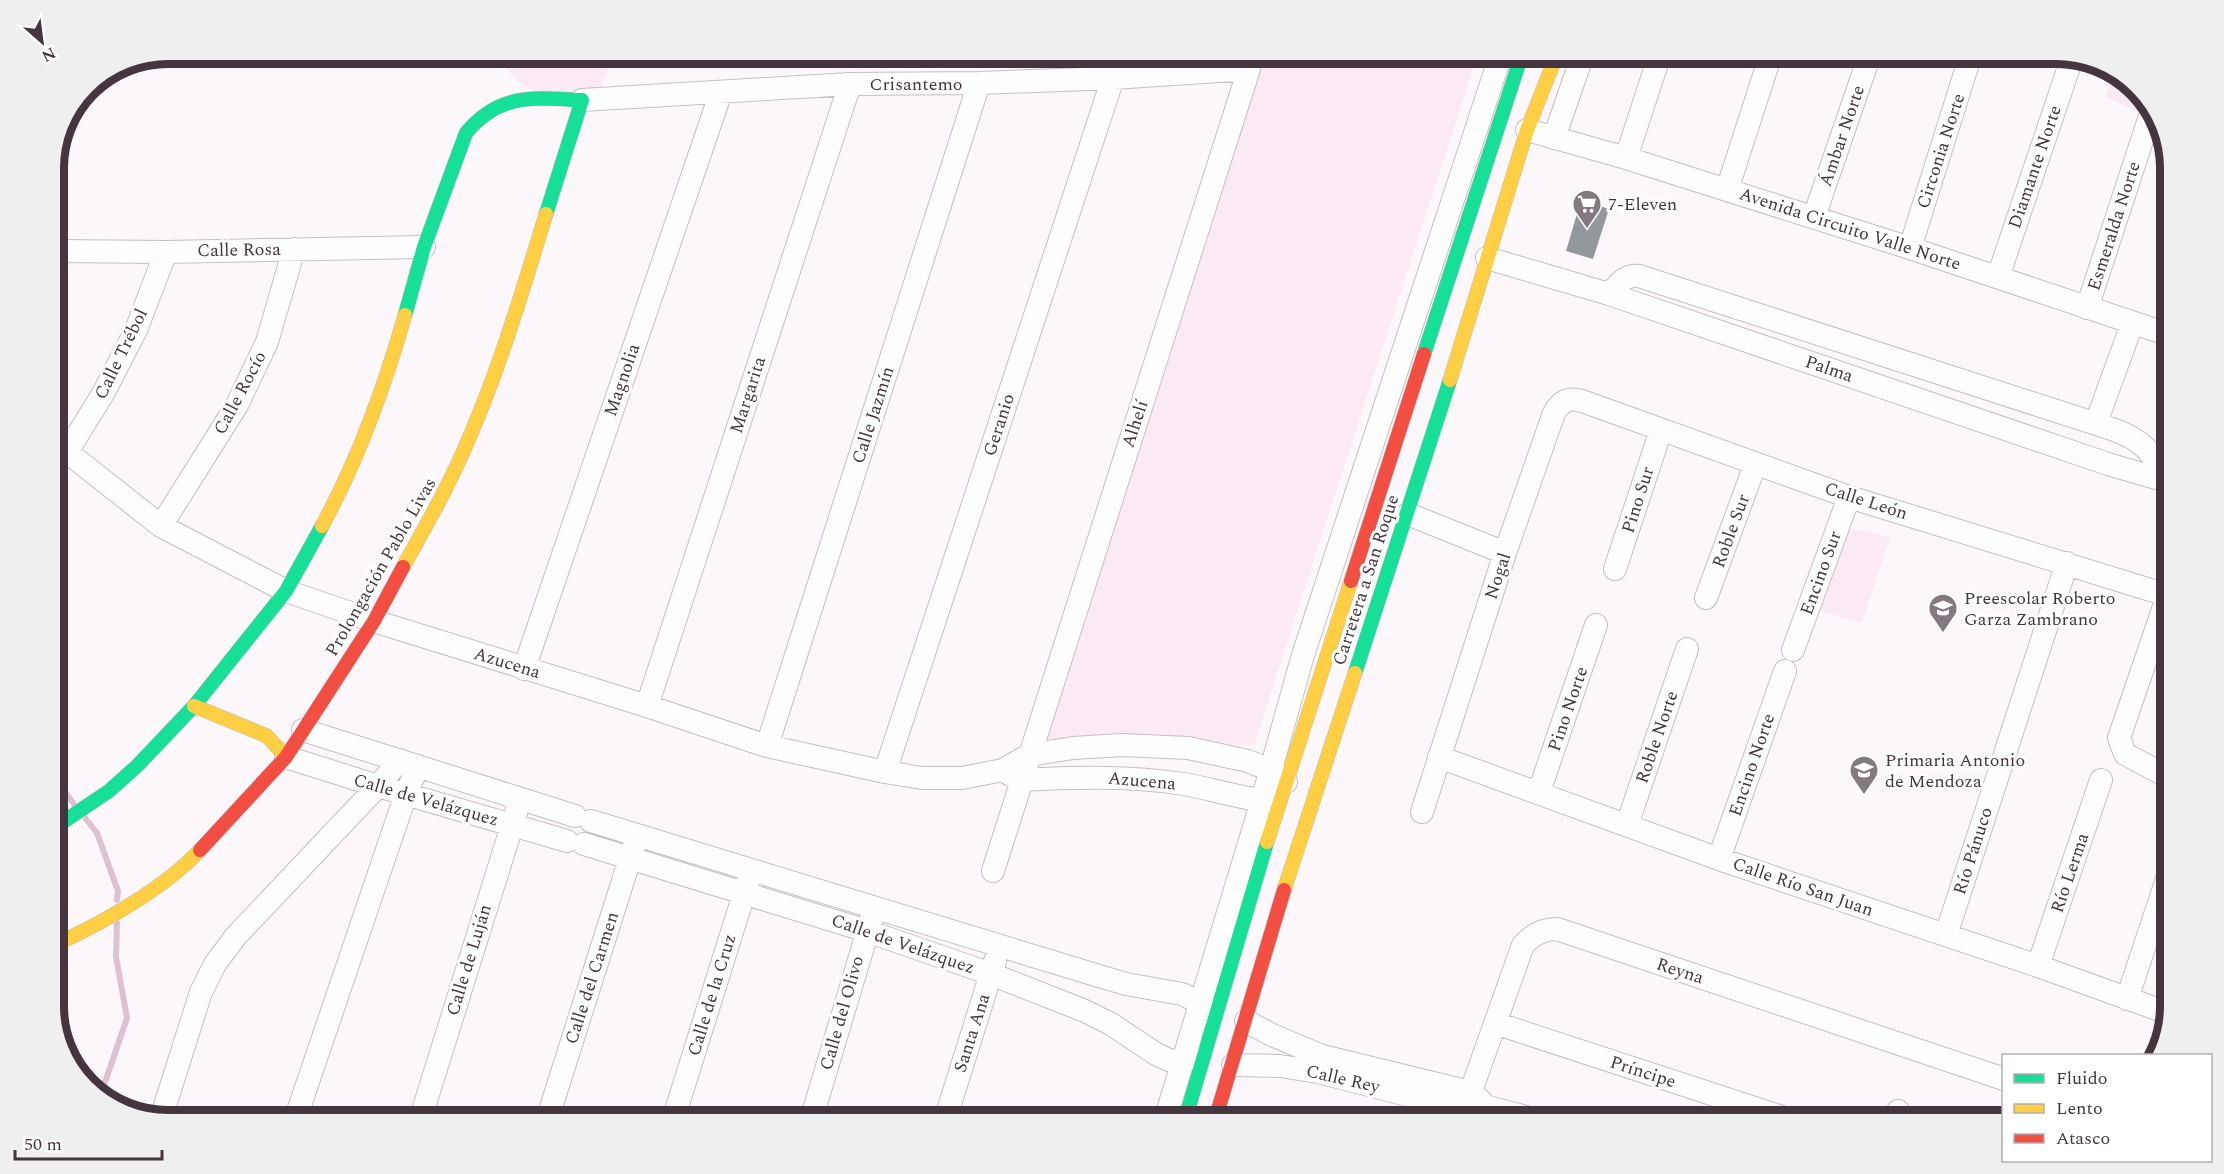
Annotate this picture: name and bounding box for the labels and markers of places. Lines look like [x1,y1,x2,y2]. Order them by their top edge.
supermarket icon: 7-Eleven [1571,188,1603,230]
place label: 7-Eleven [1608,191,1677,218]
place label: Preescolar Roberto Garza Zambrano [1964,585,2115,633]
school or university icon: Preescolar Roberto Garza Zambrano [1927,592,1959,634]
place label: Primaria Antonio de Mendoza [1885,747,2025,795]
school or university icon: Primaria Antonio de Mendoza [1848,754,1880,796]

